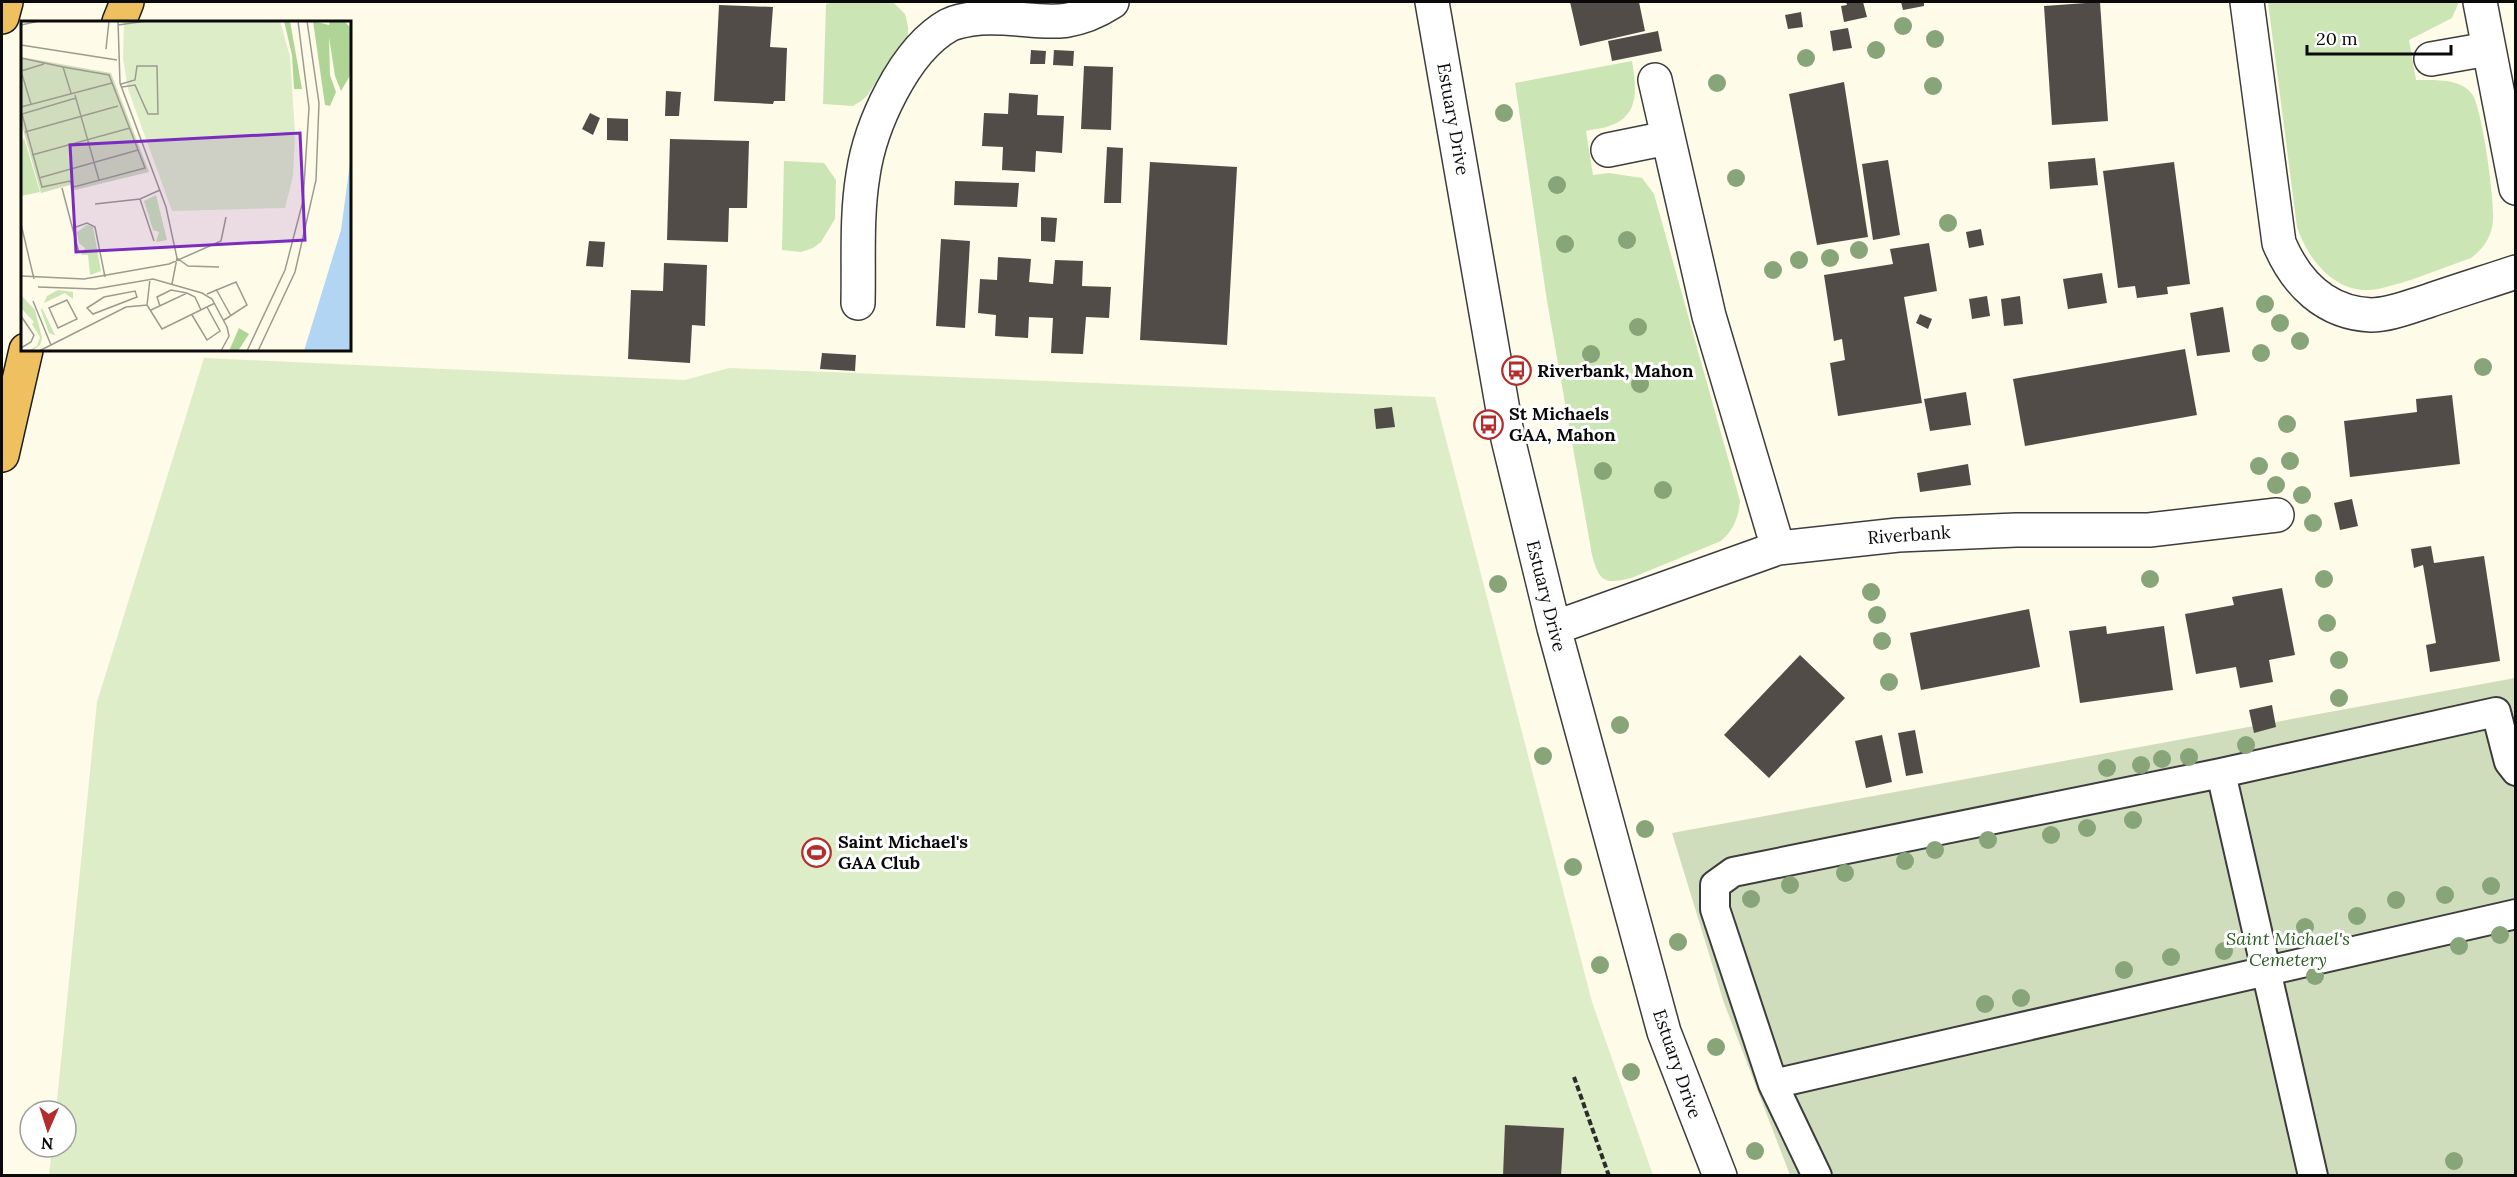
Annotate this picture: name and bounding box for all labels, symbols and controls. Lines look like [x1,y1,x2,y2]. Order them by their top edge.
scale bar [2307,18,2451,56]
inset map [21,21,351,351]
text: 20 m [2316,27,2358,50]
street label: Estuary Drive [1432,61,1475,177]
bus stop icon: Riverbank, Mahon [1500,355,1532,387]
place label: Riverbank, Mahon [1537,359,1694,382]
place label: St Michaels GAA, Mahon [1509,402,1616,446]
bus stop icon: St Michaels GAA, Mahon [1472,408,1504,440]
street label: Riverbank [1867,520,1952,549]
street label: Estuary Drive [1522,538,1571,654]
place label: Saint Michael's GAA Club [838,830,968,874]
sports icon: Saint Michael's GAA Club [801,836,833,868]
park label: Saint Michael's Cemetery [2226,927,2350,971]
street label: Estuary Drive [1648,1006,1707,1122]
north arrow [18,1099,78,1159]
text: N [41,1134,54,1154]

